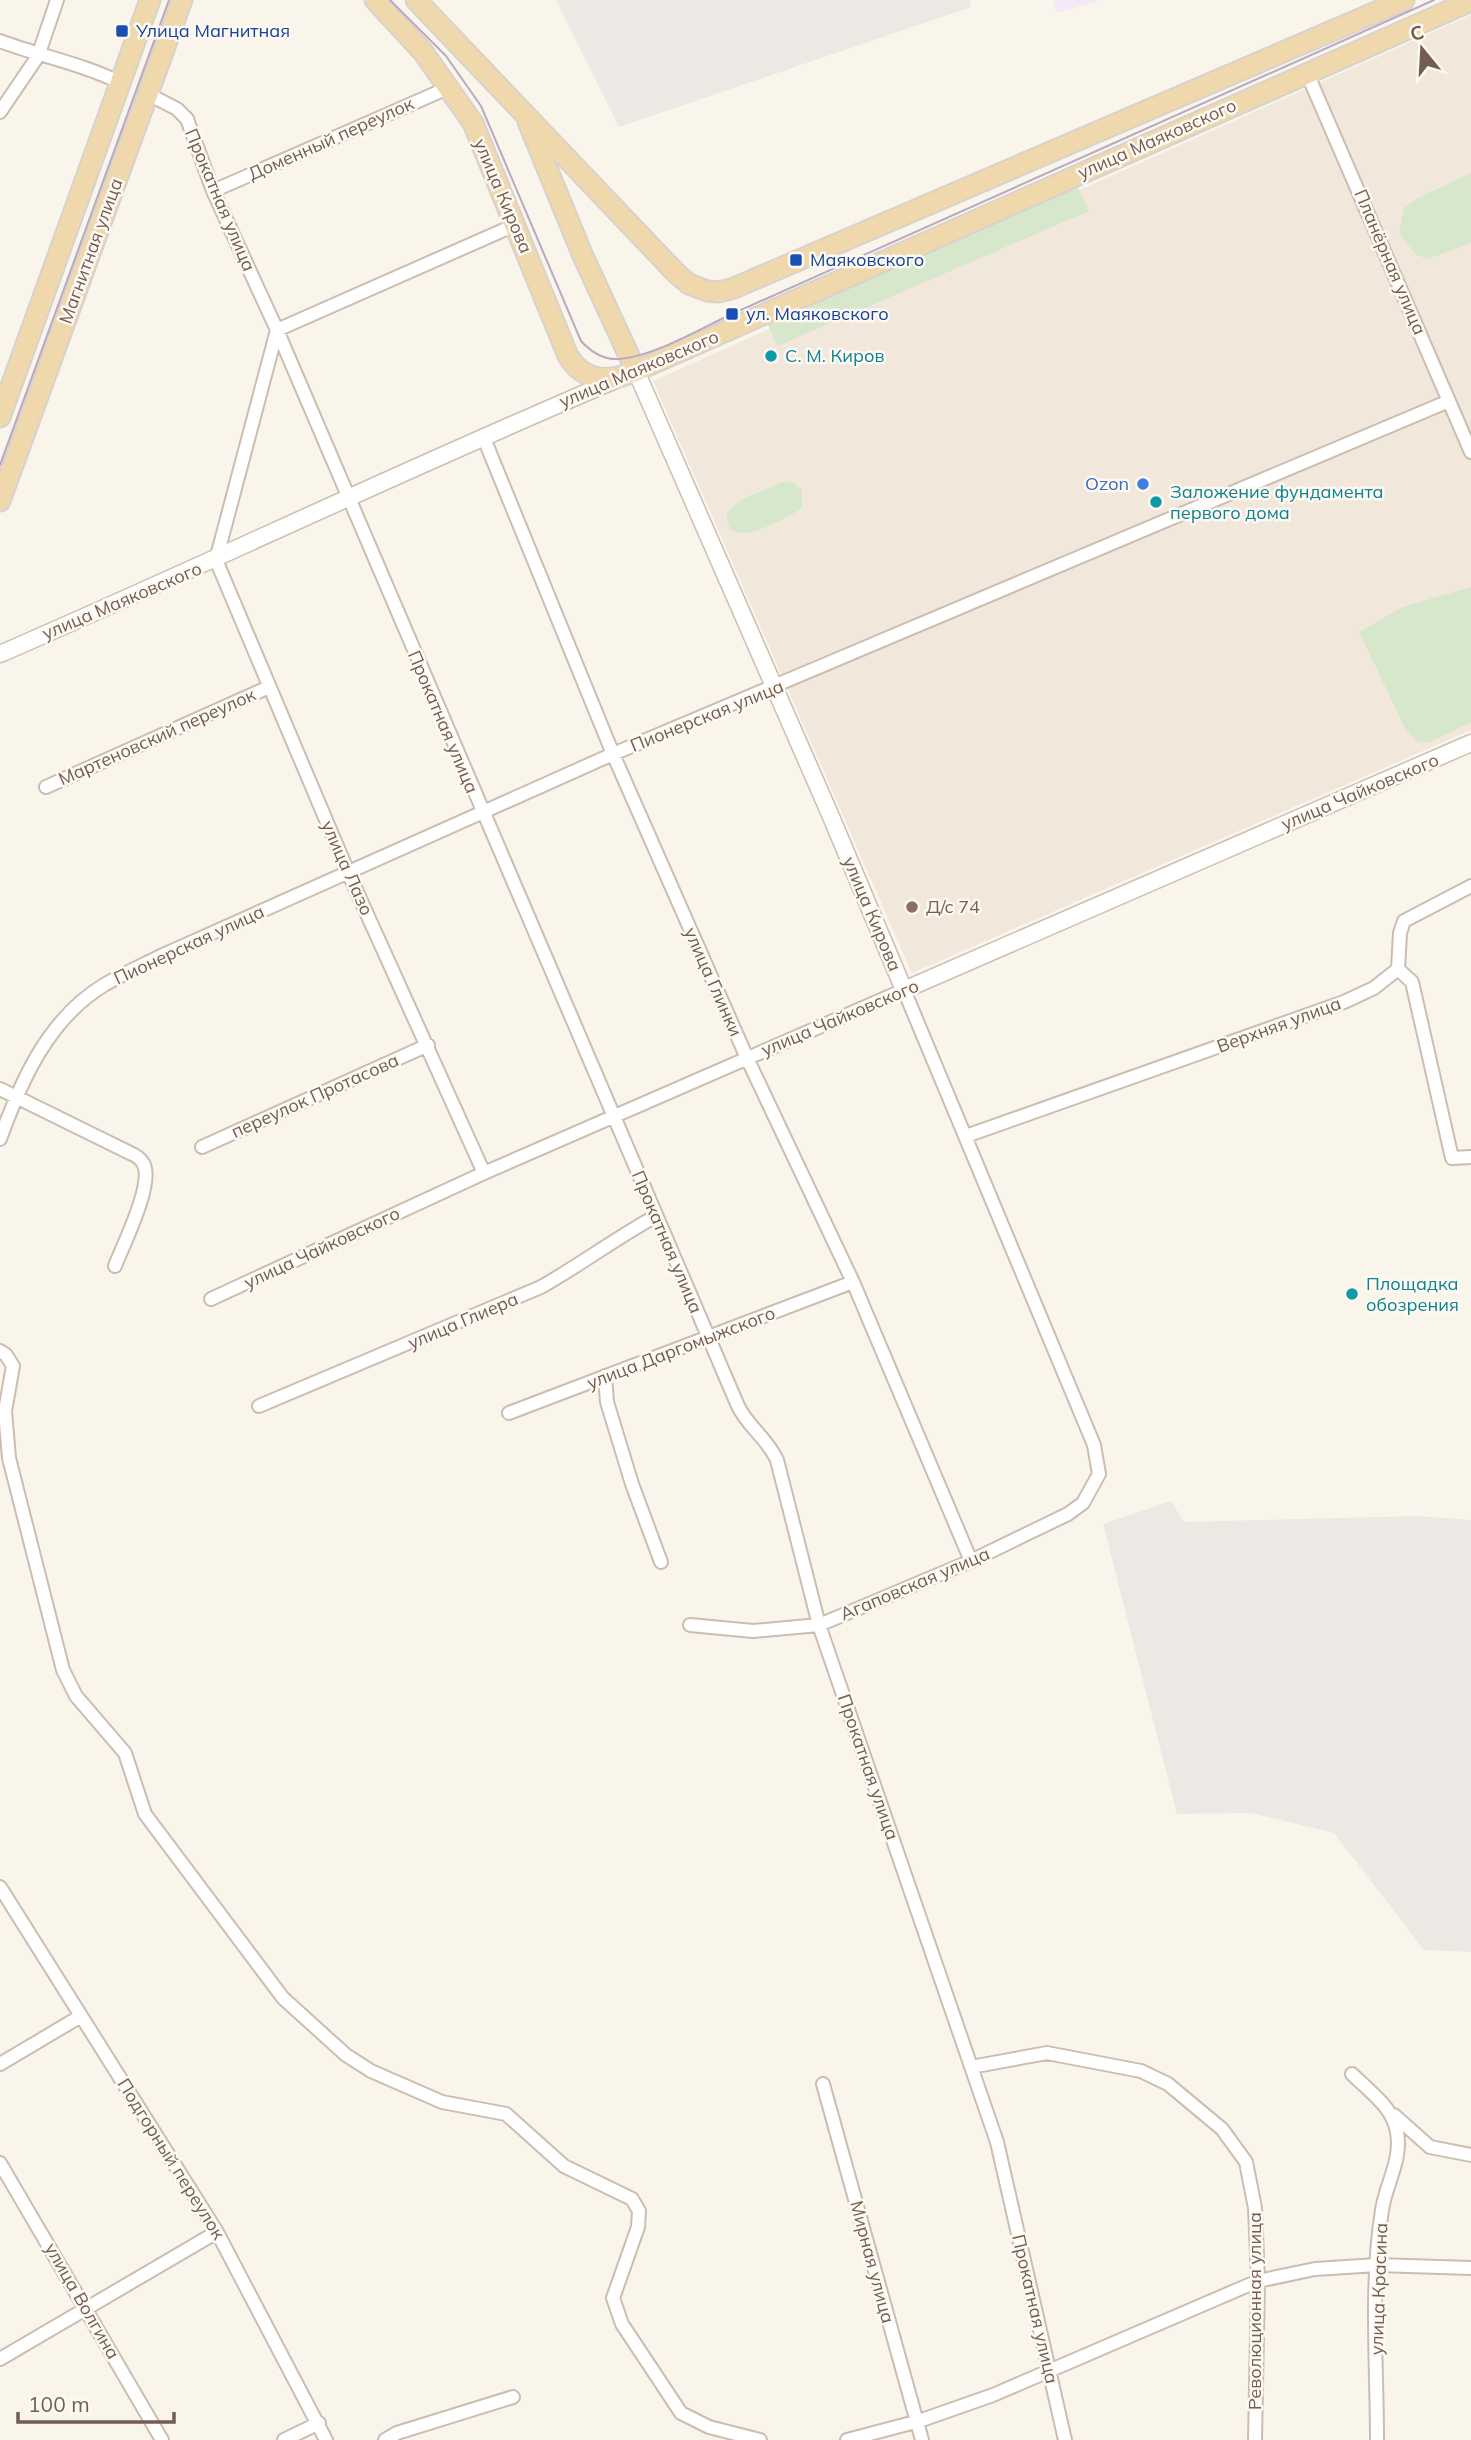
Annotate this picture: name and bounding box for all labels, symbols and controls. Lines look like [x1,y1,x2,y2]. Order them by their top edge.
north arrow [1387,14,1457,84]
place label: Улица Магнитная [135,19,290,42]
text: С [1407,19,1427,46]
marker: Улица Магнитная [114,23,130,39]
street label: Доменный переулок [244,92,417,185]
street label: улица Маяковского [1074,93,1240,184]
street label: Прокатная улица [180,125,261,275]
street label: улица Кирова [469,135,538,257]
street label: Магнитная улица [54,175,127,327]
street label: Планёрная улица [1349,186,1431,338]
place label: Маяковского [810,248,924,271]
marker: Маяковского [788,252,804,268]
place label: ул. Маяковского [746,302,889,325]
marker: ул. Маяковского [724,306,740,322]
street label: улица Маяковского [555,324,722,413]
place label: С. М. Киров [785,344,885,367]
marker: С. М. Киров [763,348,779,364]
place label: Ozon [1085,472,1129,495]
marker: Ozon [1135,476,1151,492]
place label: Заложение фундамента первого дома [1170,480,1384,524]
marker: Заложение фундамента первого дома [1148,494,1164,510]
street label: улица Маяковского [38,556,205,645]
street label: Прокатная улица [403,647,484,797]
street label: Пионерская улица [627,674,787,757]
street label: Мартеновский переулок [55,683,259,790]
street label: улица Чайковского [1277,748,1442,835]
street label: улица Лазо [316,817,379,919]
street label: улица Кирова [838,853,907,975]
place label: Д/с 74 [926,895,980,918]
marker: Д/с 74 [904,899,920,915]
street label: Пионерская улица [110,900,268,990]
street label: улица Глинки [679,924,748,1040]
street label: улица Чайковского [757,974,922,1061]
street label: Верхняя улица [1214,991,1344,1058]
street label: переулок Протасова [227,1048,402,1143]
street label: Прокатная улица [627,1167,708,1317]
street label: улица Чайковского [240,1201,403,1294]
place label: Площадка обозрения [1366,1272,1459,1316]
marker: Площадка обозрения [1344,1286,1360,1302]
street label: улица Глиера [404,1287,522,1354]
street label: улица Даргомыжского [583,1301,778,1394]
street label: Агаповская улица [837,1542,993,1625]
street label: Прокатная улица [833,1691,904,1843]
street label: Подгорный переулок [112,2074,231,2244]
street label: Мирная улица [845,2198,900,2326]
street label: Революционная улица [1243,2212,1266,2410]
street label: улица Красина [1365,2222,1392,2356]
street label: Прокатная улица [1007,2232,1064,2386]
street label: улица Волгина [40,2238,125,2363]
scale bar [18,2380,173,2424]
text: 100 m [28,2391,90,2417]

